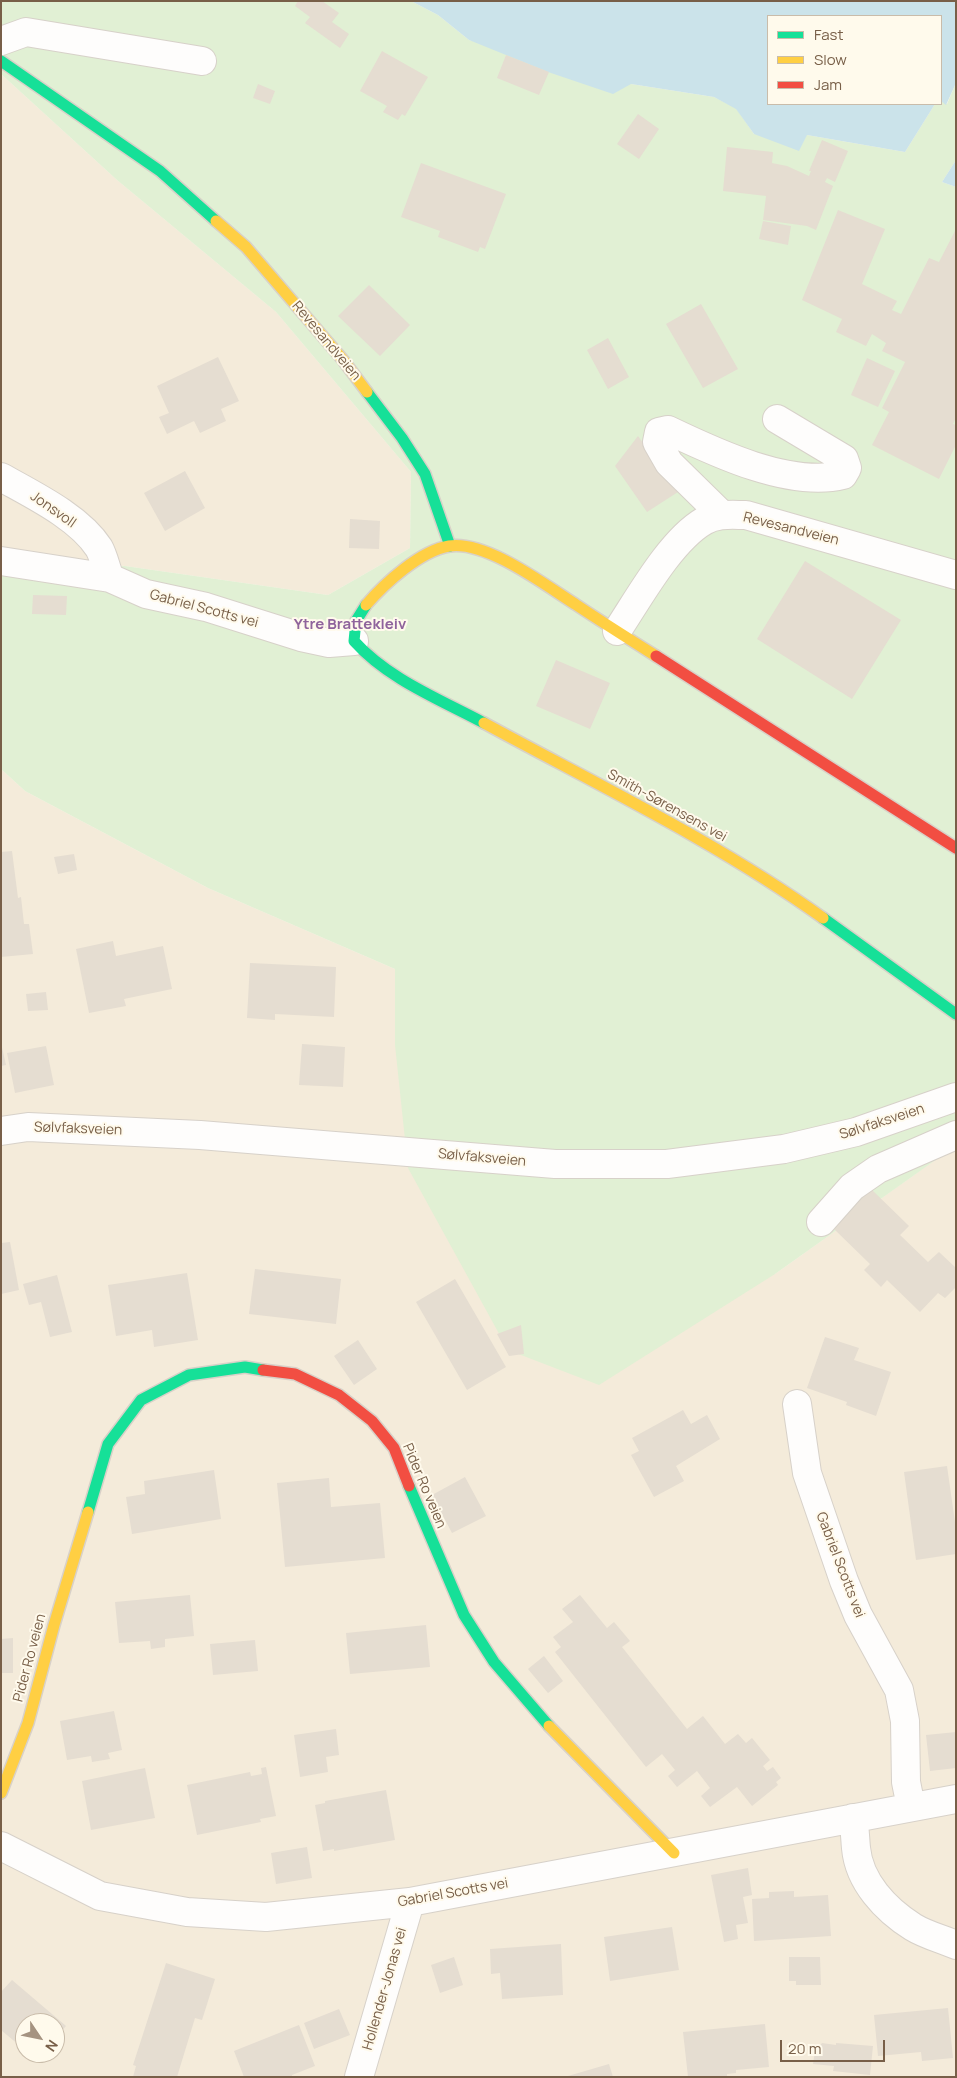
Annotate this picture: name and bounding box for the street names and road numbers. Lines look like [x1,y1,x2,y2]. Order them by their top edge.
street label: Revesandveien [288,298,364,384]
street label: Jonsvoll [27,488,79,532]
street label: Revesandveien [741,509,841,549]
street label: Gabriel Scotts vei [148,586,260,632]
street label: Smith-Sørensens vei [604,766,730,846]
street label: Sølvfaksveien [837,1100,927,1144]
street label: Sølvfaksveien [34,1119,122,1139]
street label: Sølvfaksveien [437,1146,527,1170]
street label: Pider Ro veien [399,1441,449,1531]
street label: Gabriel Scotts vei [812,1510,868,1620]
street label: Pider Ro veien [10,1612,50,1704]
street label: Gabriel Scotts vei [397,1875,509,1911]
street label: Hollender-Jonas vei [359,1926,411,2052]

